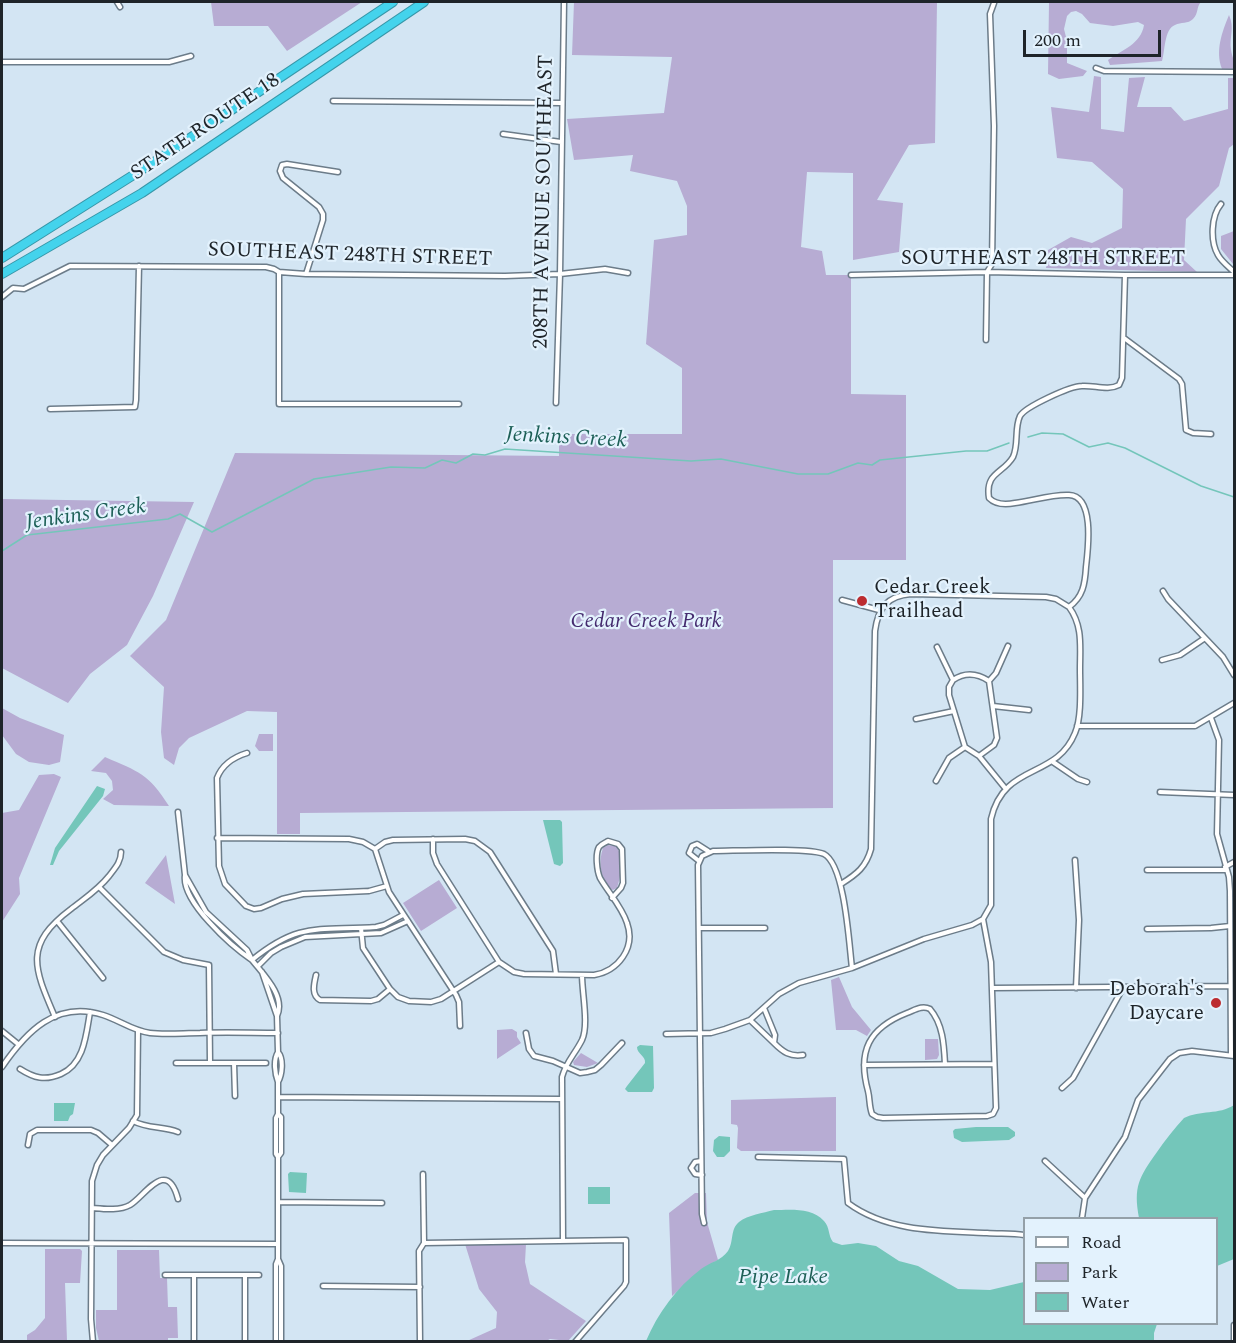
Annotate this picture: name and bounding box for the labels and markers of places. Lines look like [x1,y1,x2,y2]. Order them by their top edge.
place label: Cedar Creek Trailhead [874,576,991,626]
marker: Cedar Creek Trailhead [855,594,869,608]
place label: Deborah's Daycare [1109,978,1204,1028]
marker: Deborah's Daycare [1209,996,1223,1010]

